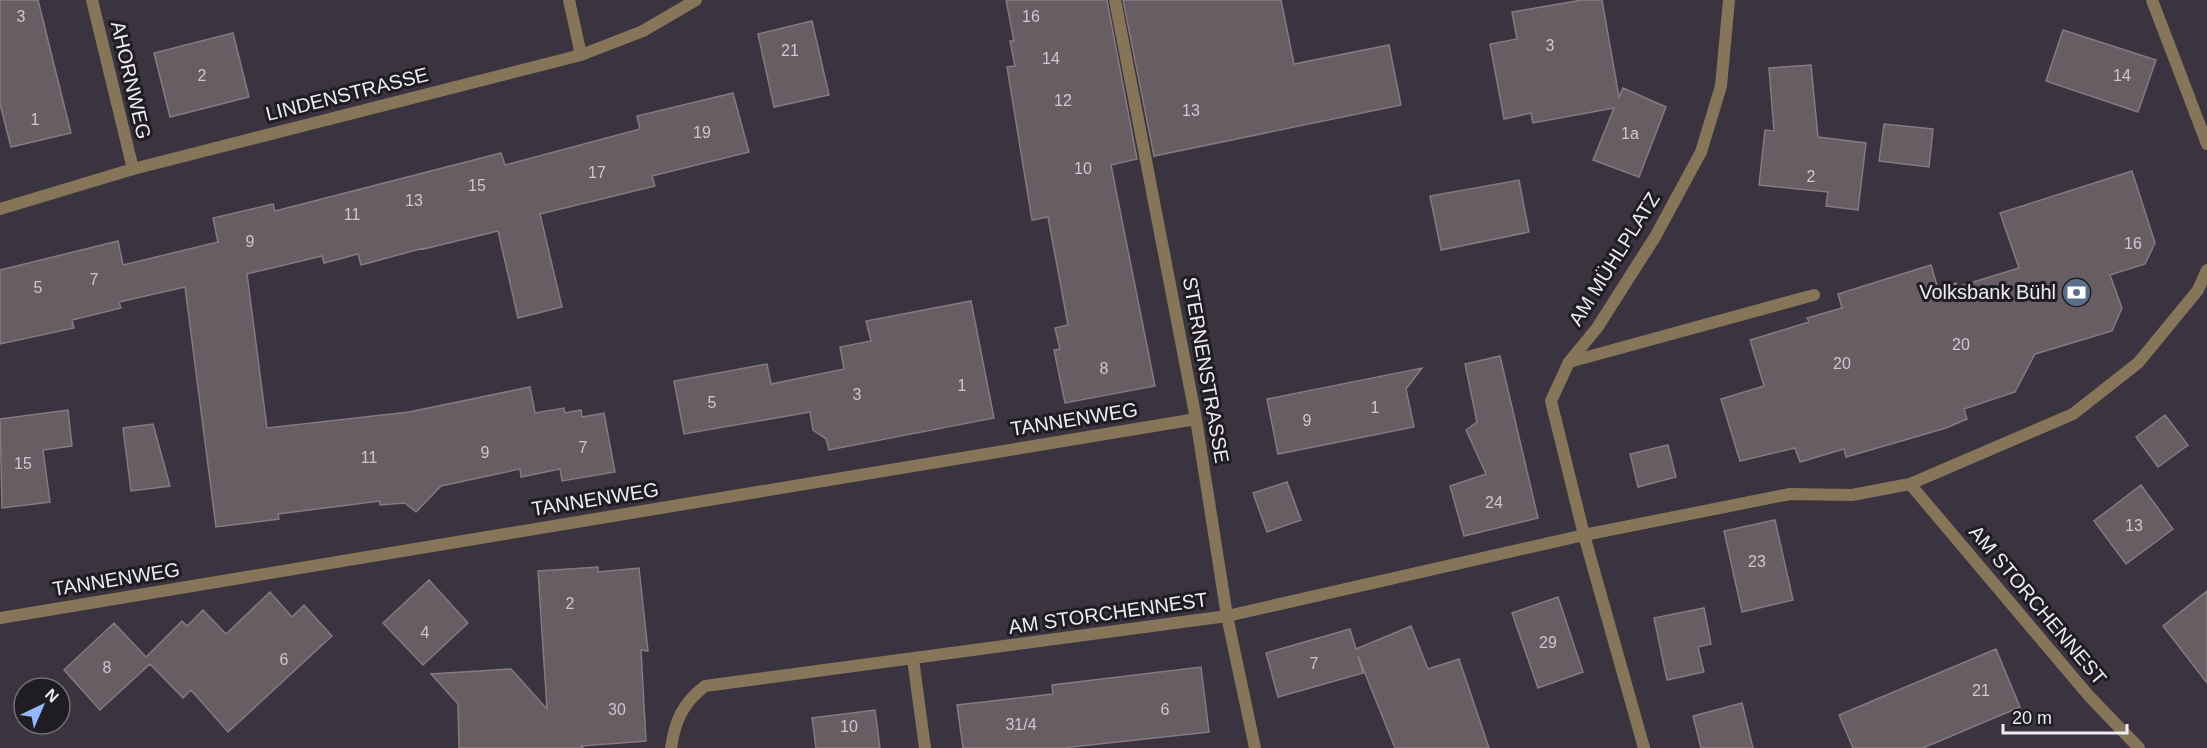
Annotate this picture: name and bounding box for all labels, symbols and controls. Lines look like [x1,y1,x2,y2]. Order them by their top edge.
house number: 3 [17,8,26,25]
house number: 16 [1022,8,1040,25]
street label: AHORNWEG [107,19,155,141]
house number: 3 [1546,37,1555,54]
house number: 21 [781,42,799,59]
house number: 14 [1042,50,1060,67]
street label: LINDENSTRASSE [263,63,431,125]
house number: 2 [198,67,207,84]
house number: 14 [2113,67,2131,84]
house number: 12 [1054,92,1072,109]
house number: 13 [1182,102,1200,119]
house number: 1 [31,111,40,128]
house number: 19 [693,124,711,141]
house number: 1a [1621,125,1639,142]
house number: 10 [1074,160,1092,177]
house number: 17 [588,164,606,181]
house number: 2 [1807,168,1816,185]
house number: 15 [468,177,486,194]
street label: AM MÜHLPLATZ [1564,188,1664,330]
house number: 13 [405,192,423,209]
house number: 11 [344,206,360,223]
house number: 9 [246,233,255,250]
house number: 16 [2124,235,2142,252]
house number: 7 [90,271,99,288]
street label: STERNENSTRASSE [1179,275,1233,465]
bank icon: Volksbank Bühl [2061,276,2093,308]
house number: 5 [34,279,43,296]
place label: Volksbank Bühl [1919,281,2056,303]
house number: 20 [1952,336,1970,353]
house number: 20 [1833,355,1851,372]
house number: 8 [1100,360,1109,377]
house number: 1 [958,377,967,394]
house number: 3 [853,386,862,403]
house number: 5 [708,394,717,411]
street label: TANNENWEG [1009,398,1139,440]
house number: 1 [1371,399,1380,416]
house number: 9 [1303,412,1312,429]
house number: 7 [579,439,588,456]
house number: 9 [481,444,490,461]
house number: 11 [361,449,377,466]
house number: 15 [14,455,32,472]
street label: TANNENWEG [530,478,660,520]
house number: 24 [1485,494,1503,511]
house number: 13 [2125,517,2143,534]
street label: AM STORCHENNEST [1965,521,2111,689]
house number: 23 [1748,553,1766,570]
street label: TANNENWEG [51,558,181,600]
street label: AM STORCHENNEST [1007,588,1209,638]
house number: 2 [566,595,575,612]
house number: 4 [421,624,430,641]
house number: 29 [1539,634,1557,651]
house number: 6 [280,651,289,668]
house number: 7 [1310,655,1319,672]
house number: 8 [103,659,112,676]
north arrow [12,676,72,736]
house number: 21 [1972,682,1990,699]
text: N [42,685,62,706]
scale bar [2003,697,2128,735]
house number: 30 [608,701,626,718]
house number: 6 [1161,701,1170,718]
text: 20 m [2012,708,2052,728]
house number: 31/4 [1005,716,1037,733]
house number: 10 [840,718,858,735]

